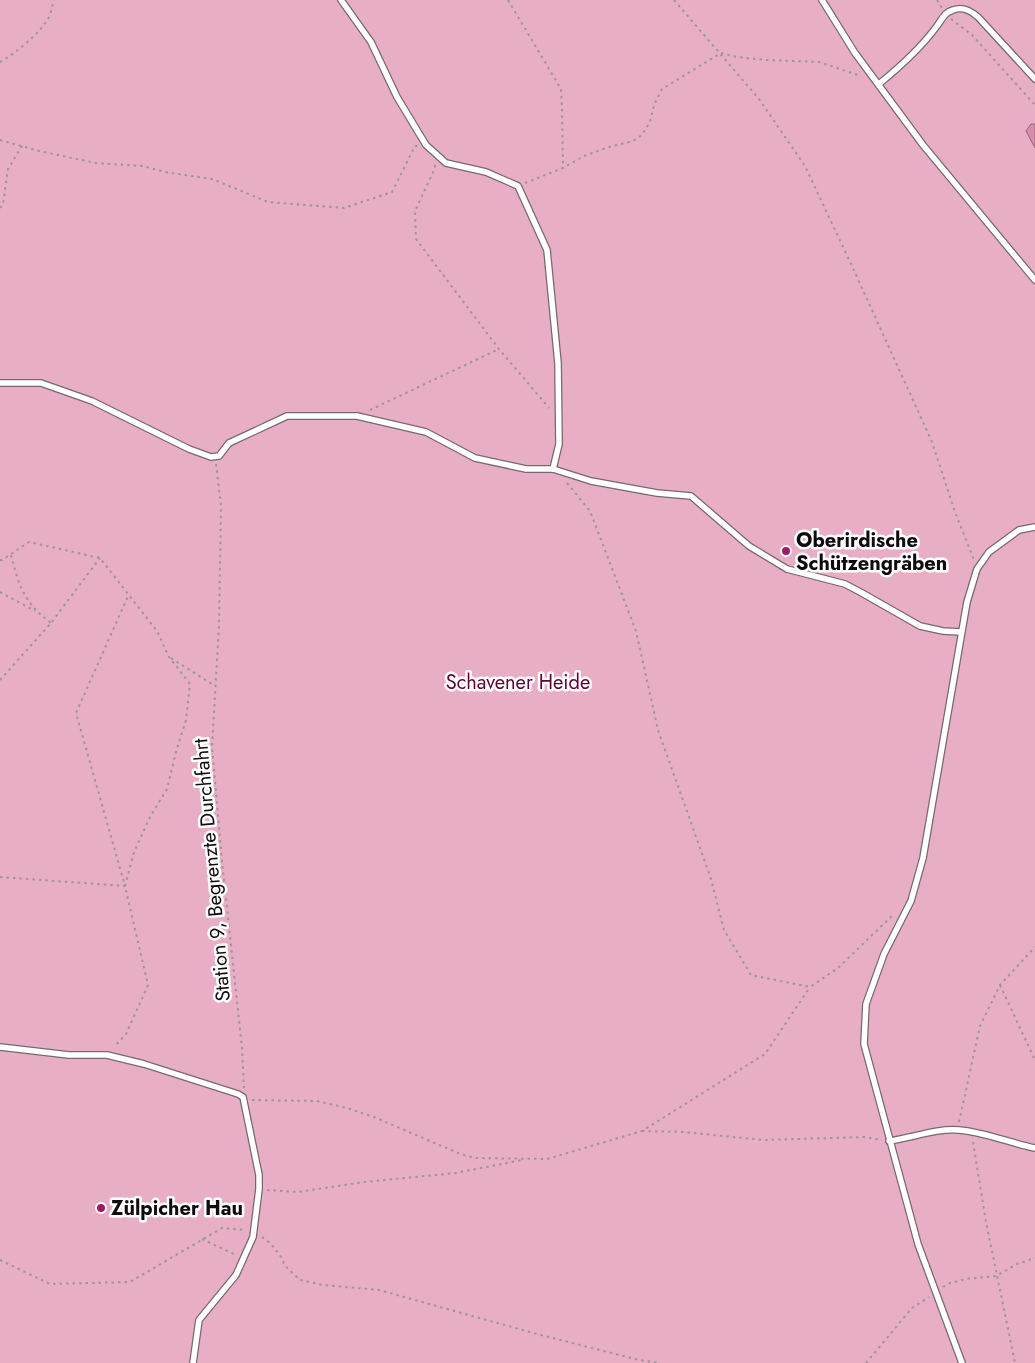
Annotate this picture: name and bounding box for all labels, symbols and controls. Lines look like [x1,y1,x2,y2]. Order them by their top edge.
place label: Oberirdische Schützengräben [796,526,947,578]
marker: Oberirdische Schützengräben [780,545,792,557]
park label: Schavener Heide [446,668,590,697]
street label: Station 9, Begrenzte Durchfahrt [186,737,238,1003]
place label: Zülpicher Hau [111,1194,243,1223]
marker: Zülpicher Hau [95,1202,107,1214]

